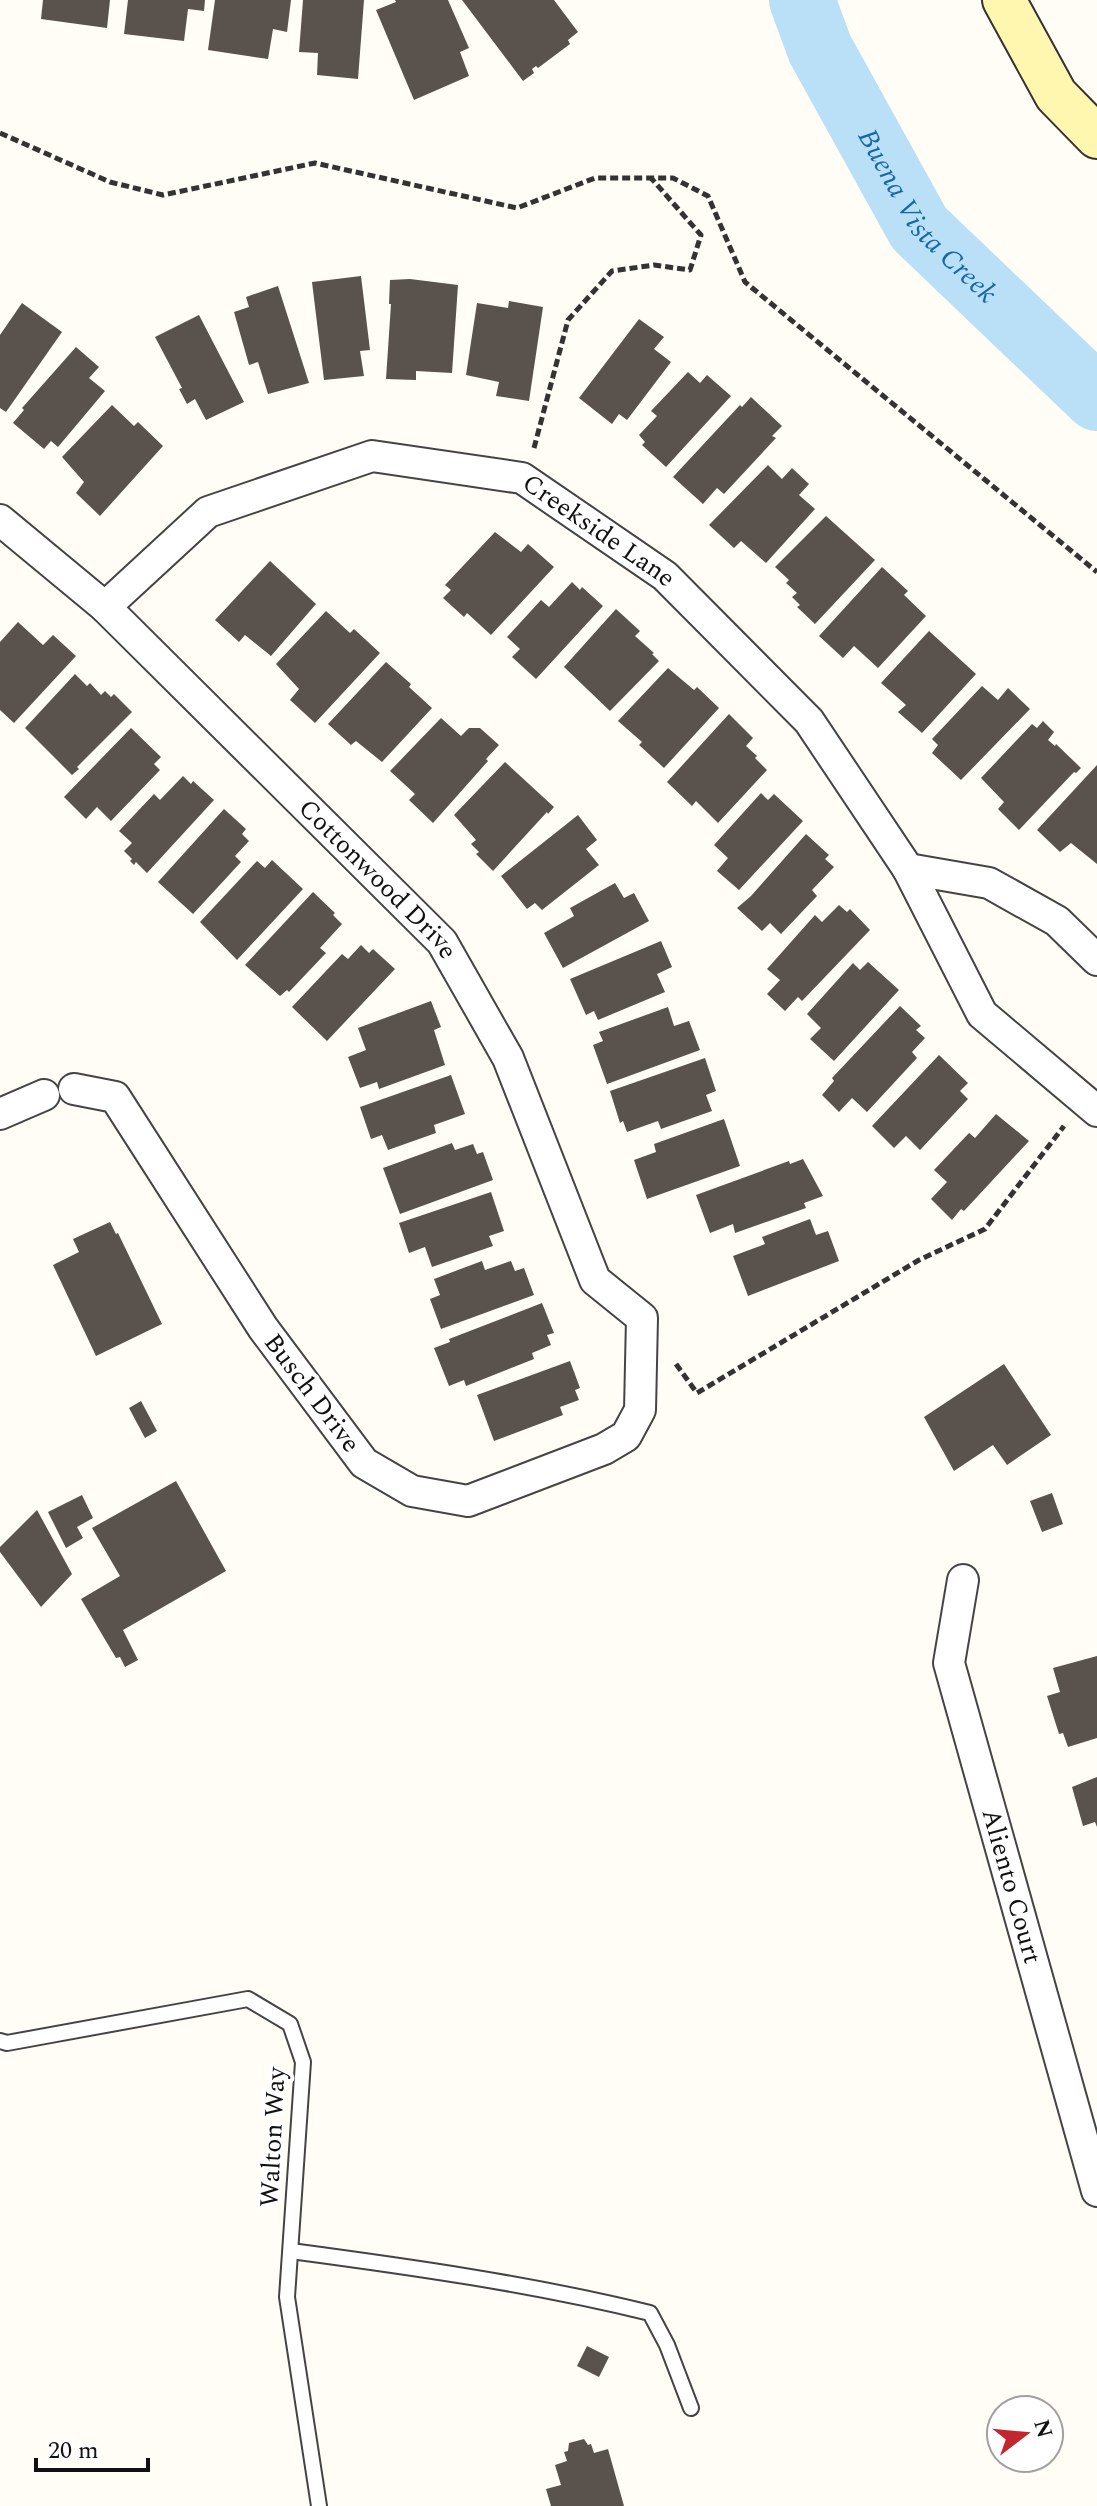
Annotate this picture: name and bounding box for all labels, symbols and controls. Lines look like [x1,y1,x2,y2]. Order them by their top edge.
water label: Buena Vista Creek [846,120,1007,314]
street label: Creekside Lane [514,464,685,596]
street label: Cottonwood Drive [289,790,468,967]
street label: Busch Drive [254,1325,370,1461]
street label: Aliento Court [971,1804,1052,1968]
street label: Walton Way [249,2064,297,2208]
north arrow [985,2394,1065,2474]
text: N [1024,2416,1061,2442]
scale bar [36,2422,148,2472]
text: 20 m [48,2433,99,2469]

